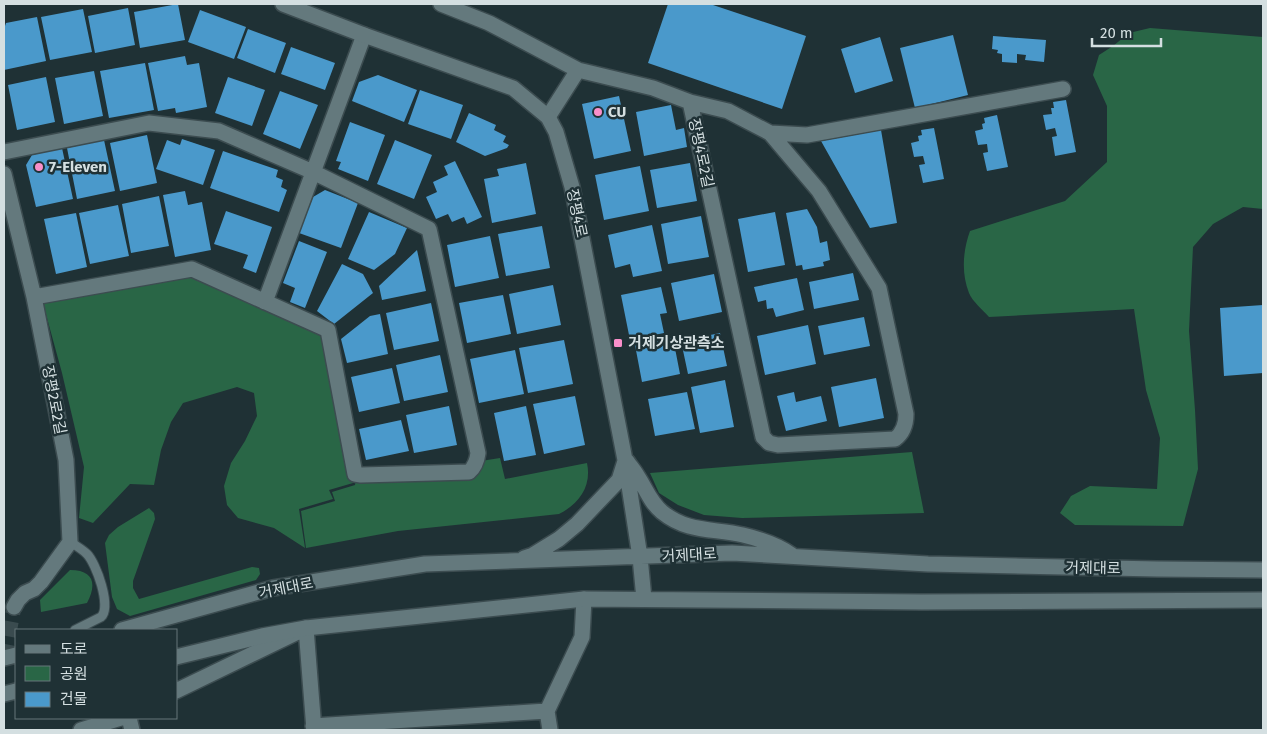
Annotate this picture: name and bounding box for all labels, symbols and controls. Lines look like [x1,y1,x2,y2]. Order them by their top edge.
scale bar [1092,15,1161,47]
text: 20 m [1100,24,1133,42]
place label: CU [608,103,626,121]
marker: CU [592,106,604,118]
street label: 장평4로2길 [685,117,717,189]
place label: 7-Eleven [49,158,107,176]
marker: 7-Eleven [33,161,45,173]
street label: 장평4로 [563,187,591,239]
place label: 거제기상관측소 [628,334,725,352]
marker: 거제기상관측소 [612,337,624,349]
street label: 장평2로2길 [38,364,70,436]
street label: 거제대로 [661,545,717,565]
street label: 거제대로 [1065,559,1121,577]
street label: 거제대로 [257,574,315,602]
legend [15,629,178,719]
text: 도로 [60,640,88,658]
text: 공원 [60,665,88,683]
text: 건물 [60,690,88,708]

